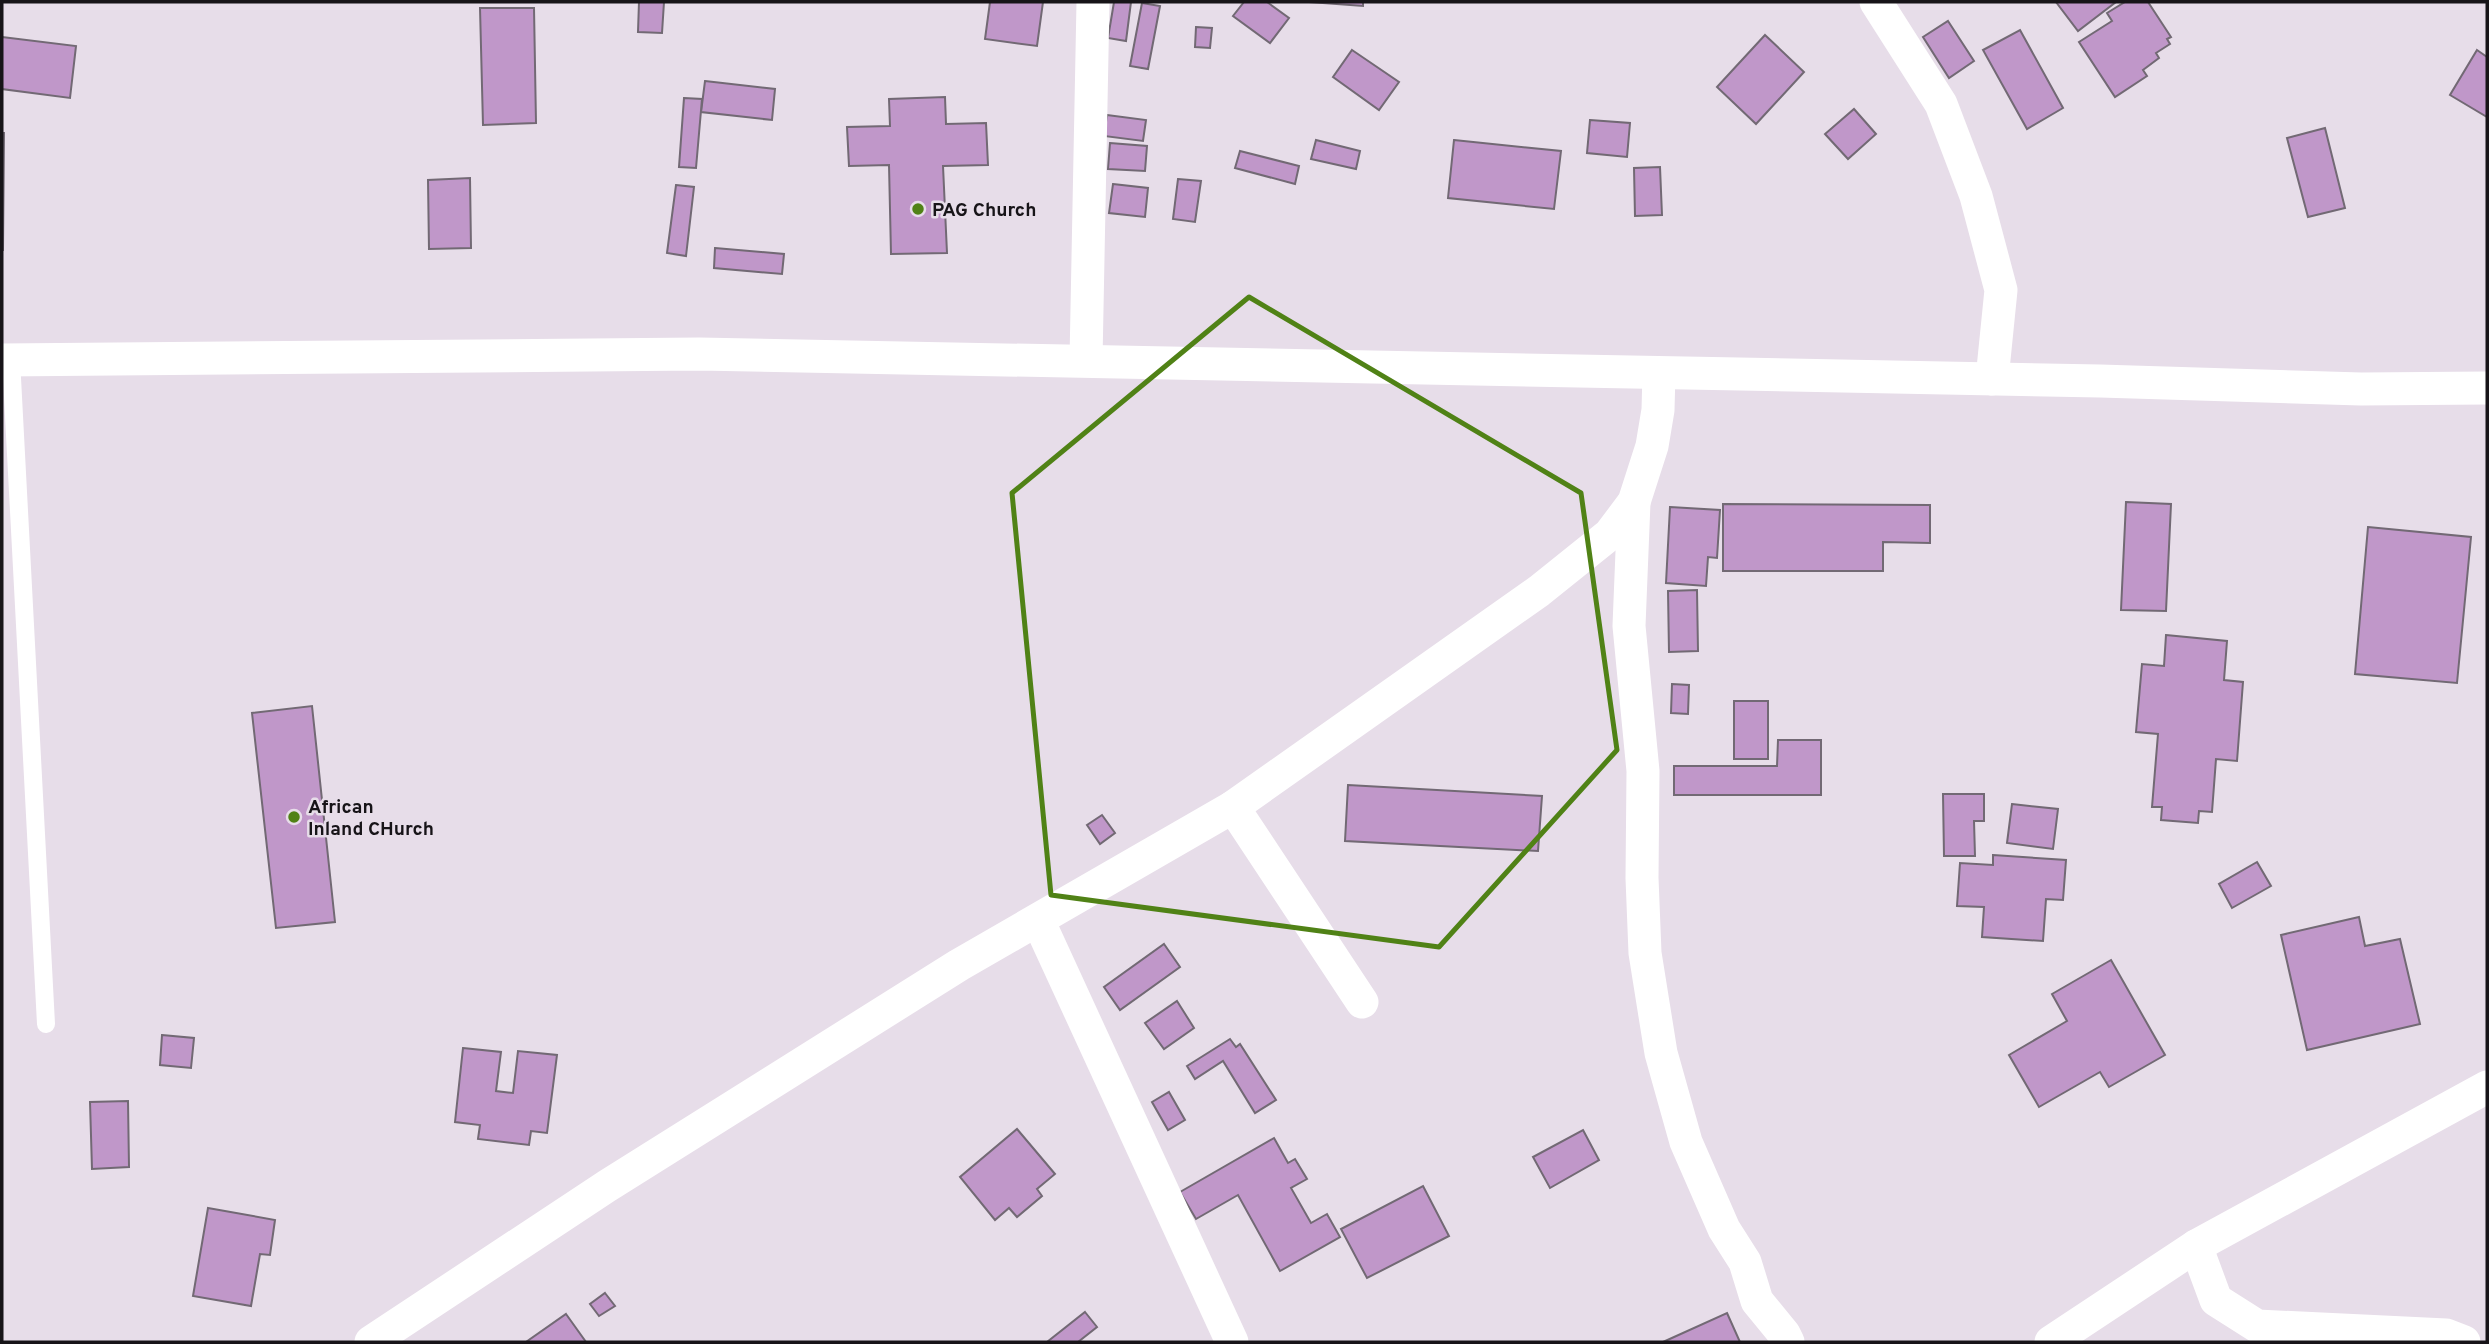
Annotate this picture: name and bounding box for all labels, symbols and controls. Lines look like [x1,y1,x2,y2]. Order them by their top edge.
place label: PAG Church [932,199,1036,223]
marker: PAG Church [910,201,926,217]
place label: African Inland CHurch [308,796,434,842]
marker: African Inland CHurch [286,809,302,825]

